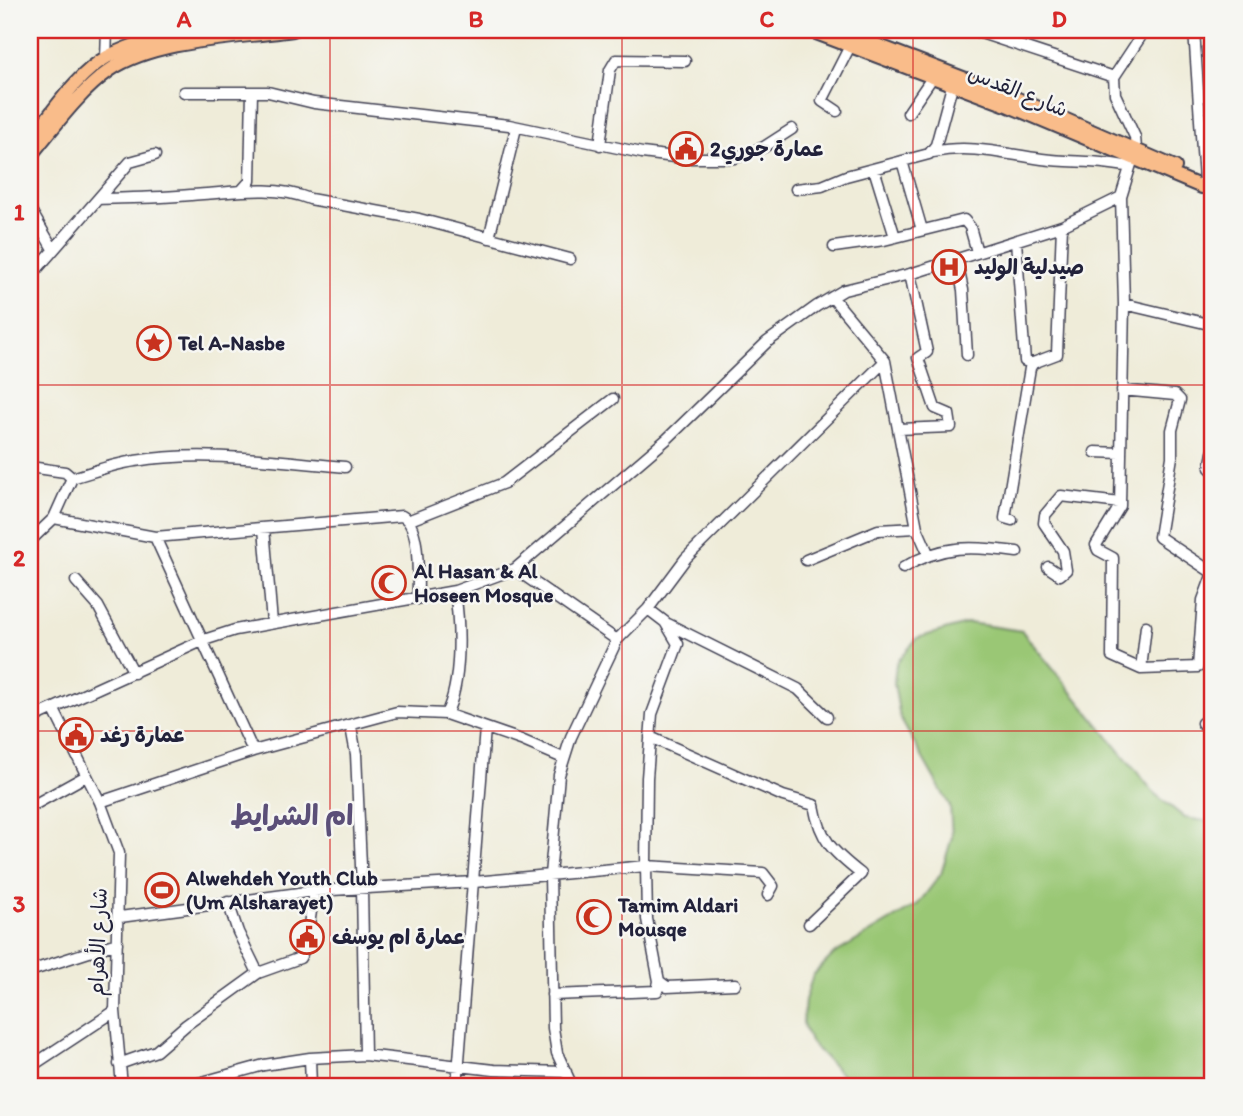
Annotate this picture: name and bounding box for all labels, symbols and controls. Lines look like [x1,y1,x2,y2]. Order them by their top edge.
text: A [176,5,192,33]
text: B [469,5,484,33]
text: C [760,5,775,33]
text: D [1051,5,1067,33]
street label: شارع القدس [964,59,1071,125]
public building icon: عمارة جوري2 [667,130,705,168]
place label: عمارة جوري2 [710,136,825,165]
text: 1 [14,198,25,226]
hospital icon: صيدلية الوليد [930,248,968,286]
place label: صيدلية الوليد [974,254,1084,281]
place icon: Tel A-Nasbe [135,324,173,362]
place label: Tel A-Nasbe [177,330,285,355]
text: 2 [13,544,26,572]
place label: Al Hasan & Al Hoseen Mosque [413,558,554,608]
mosque icon: Al Hasan & Al Hoseen Mosque [370,564,408,602]
public building icon: عمارة رغد [57,716,95,754]
place label: عمارة رغد [100,722,186,747]
district label: ام الشرايط [231,798,353,837]
place label: Alwehdeh Youth Club (Um Alsharayet) [185,865,378,915]
sports icon: Alwehdeh Youth Club (Um Alsharayet) [143,871,181,909]
street label: شارع الأهرام [82,887,116,997]
text: 3 [13,890,26,918]
place label: Tamim Aldari Mousqe [617,892,738,942]
mosque icon: Tamim Aldari Mousqe [575,898,613,936]
public building icon: عمارة ام يوسف [288,918,326,956]
place label: عمارة ام يوسف [332,924,466,953]

